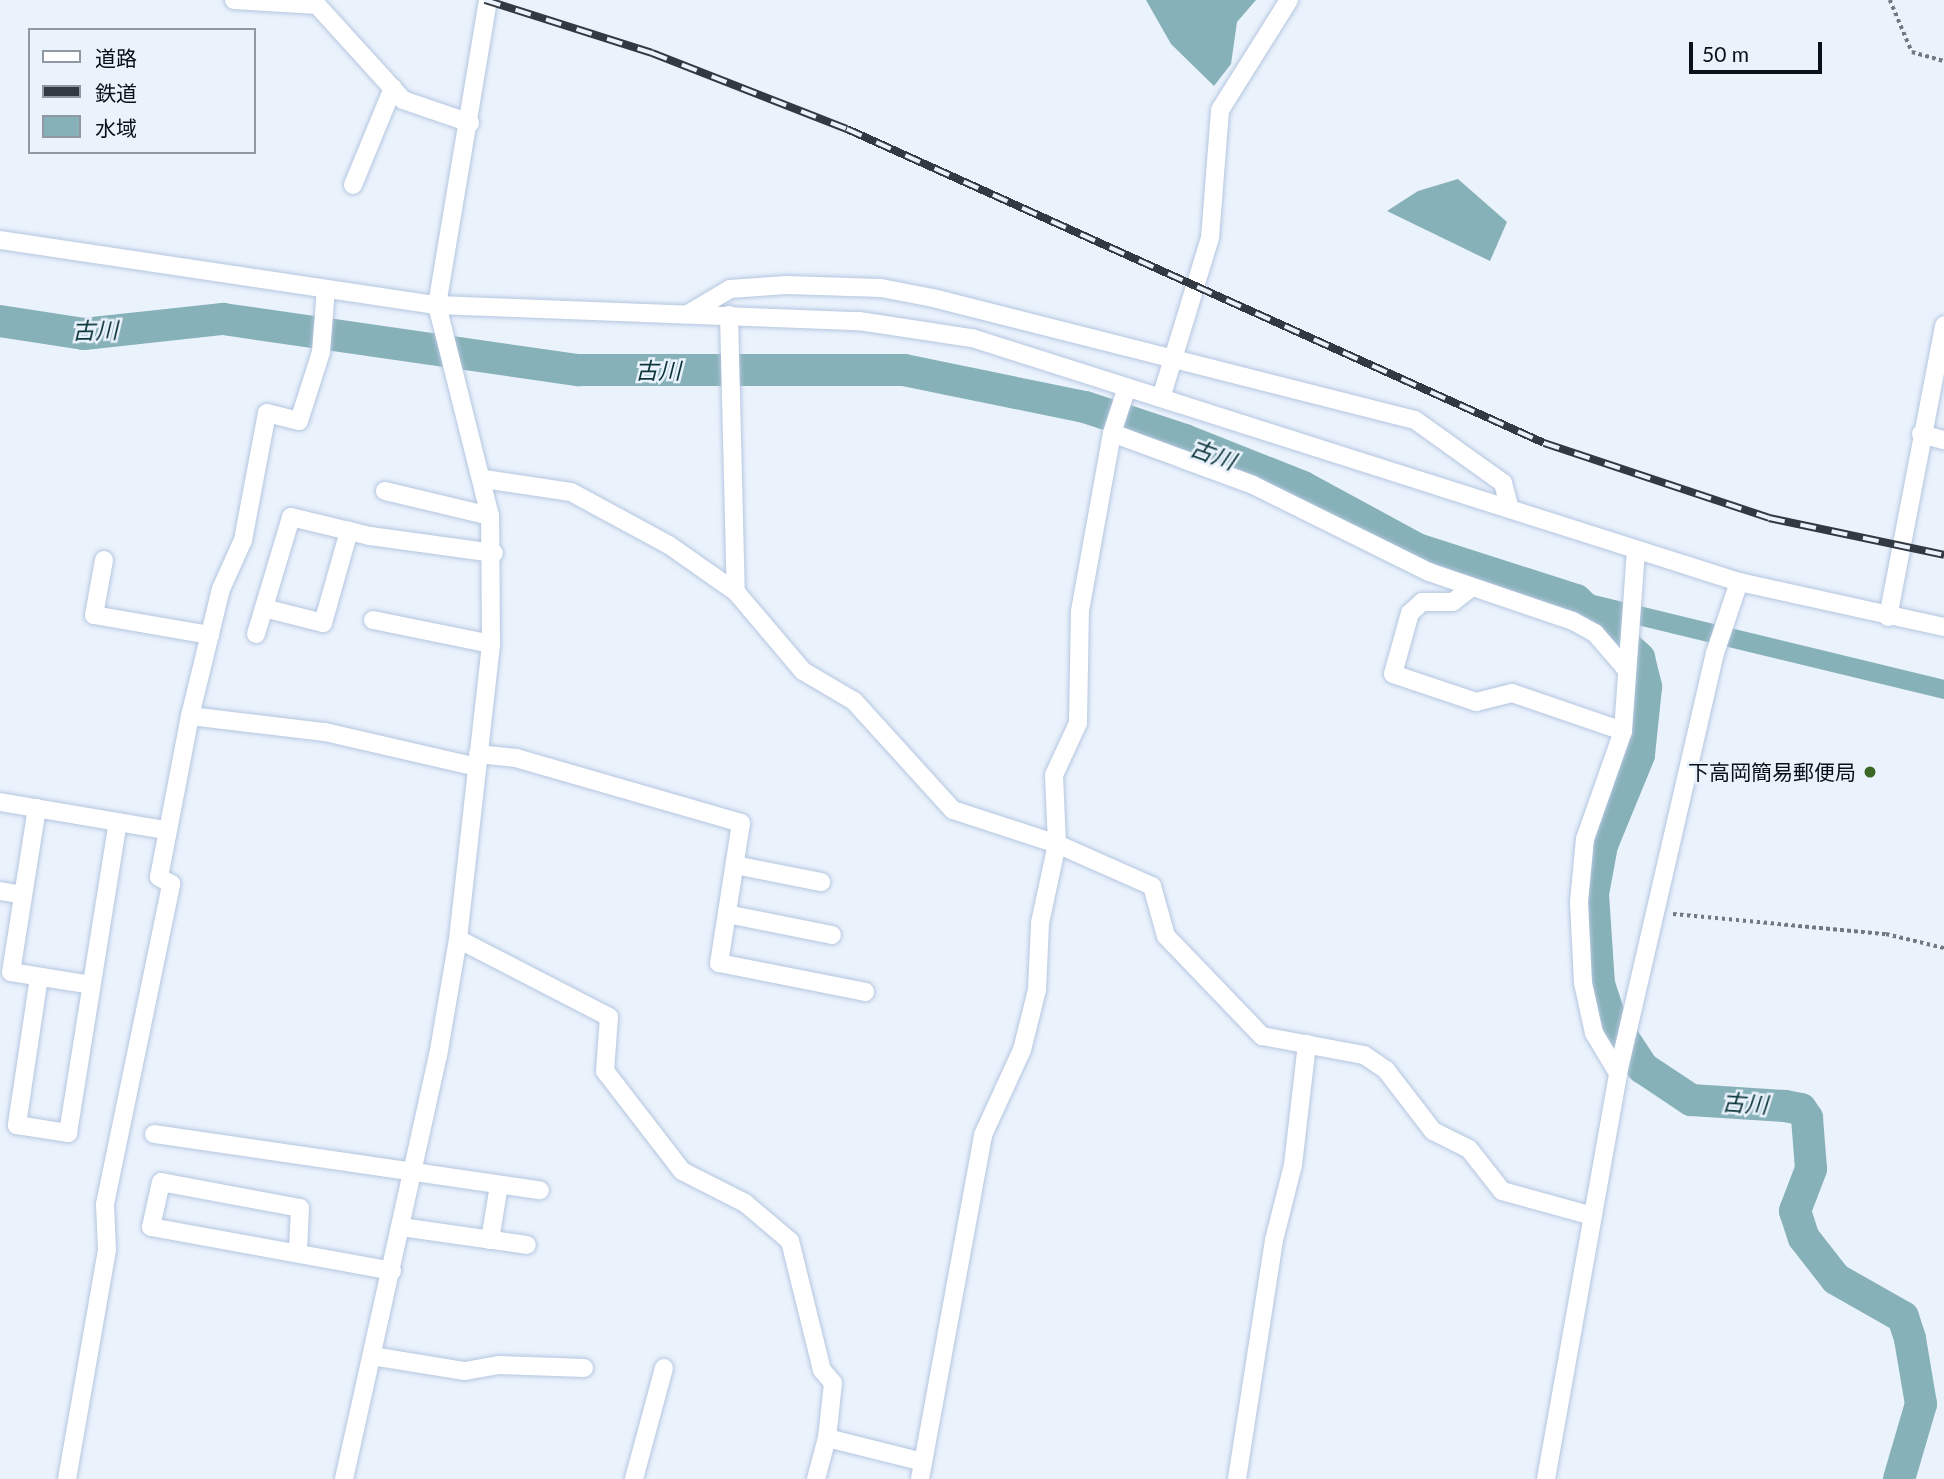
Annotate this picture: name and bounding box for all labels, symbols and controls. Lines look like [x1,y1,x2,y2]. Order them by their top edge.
legend [28,28,256,154]
scale bar [1692,28,1825,72]
text: 50 m [1702,41,1749,66]
text: 道路 [95,45,137,70]
text: 鉄道 [95,80,137,105]
text: 水域 [95,115,137,140]
water label: 古川 [72,316,118,344]
water label: 古川 [635,356,681,384]
water label: 古川 [1187,433,1239,475]
place label: 下高岡簡易郵便局 [1688,759,1856,785]
marker: 下高岡簡易郵便局 [1862,764,1878,780]
water label: 古川 [1721,1088,1769,1118]

